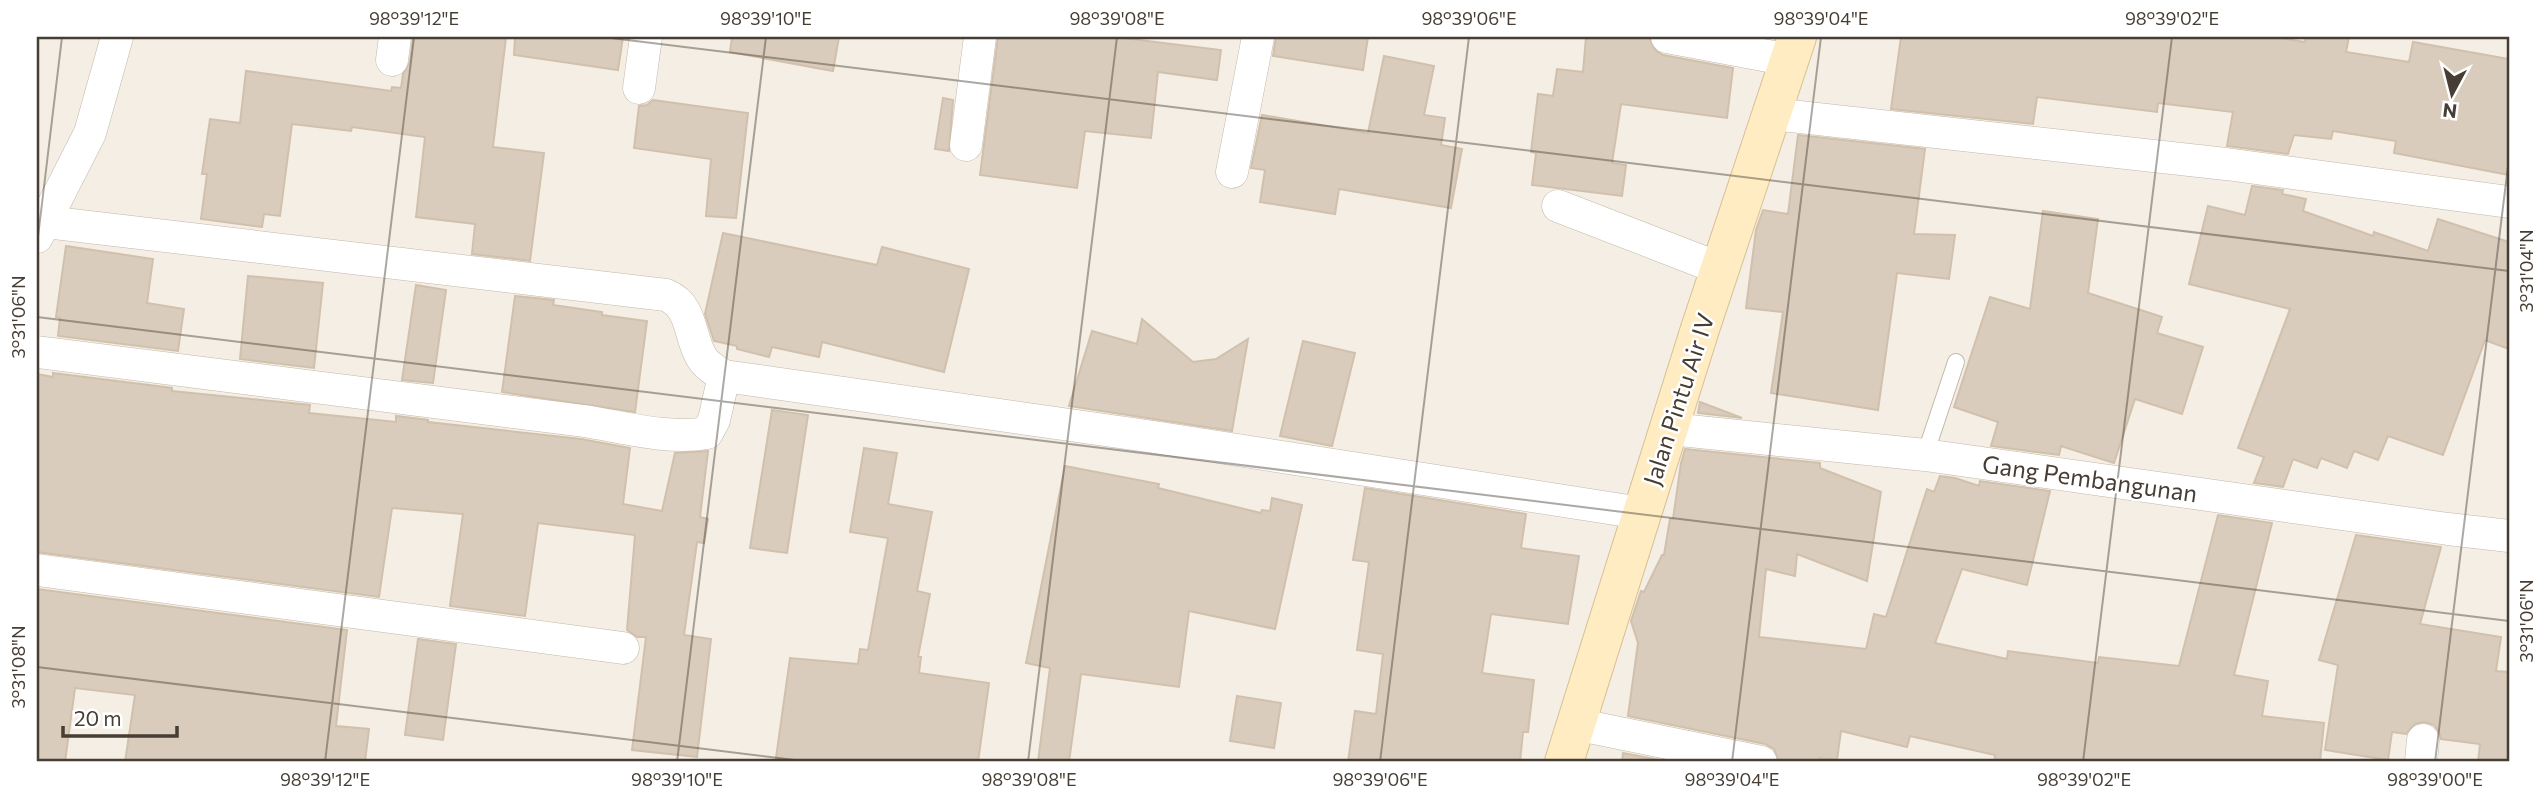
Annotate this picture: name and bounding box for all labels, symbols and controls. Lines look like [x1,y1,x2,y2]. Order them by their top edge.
text: 98°39'12"E [369,7,459,29]
text: 98°39'10"E [720,7,812,29]
text: 98°39'08"E [1069,7,1165,29]
text: 98°39'06"E [1421,7,1517,29]
text: 98°39'04"E [1773,7,1869,29]
text: 98°39'02"E [2125,7,2219,29]
north arrow [2416,60,2486,130]
text: N [2441,99,2458,124]
text: 3°31'04"N [2515,229,2537,313]
text: 3°31'06"N [7,275,29,359]
street label: Jalan Pintu Air IV [1636,309,1720,489]
street label: Gang Pembangunan [1981,449,2199,507]
text: 3°31'06"N [2515,579,2537,663]
text: 3°31'08"N [7,625,29,709]
scale bar [63,694,177,738]
text: 20 m [74,705,122,730]
text: 98°39'12"E [280,768,370,790]
text: 98°39'10"E [631,768,723,790]
text: 98°39'08"E [981,768,1077,790]
text: 98°39'06"E [1332,768,1428,790]
text: 98°39'04"E [1684,768,1780,790]
text: 98°39'02"E [2037,768,2131,790]
text: 98°39'00"E [2387,768,2483,790]

